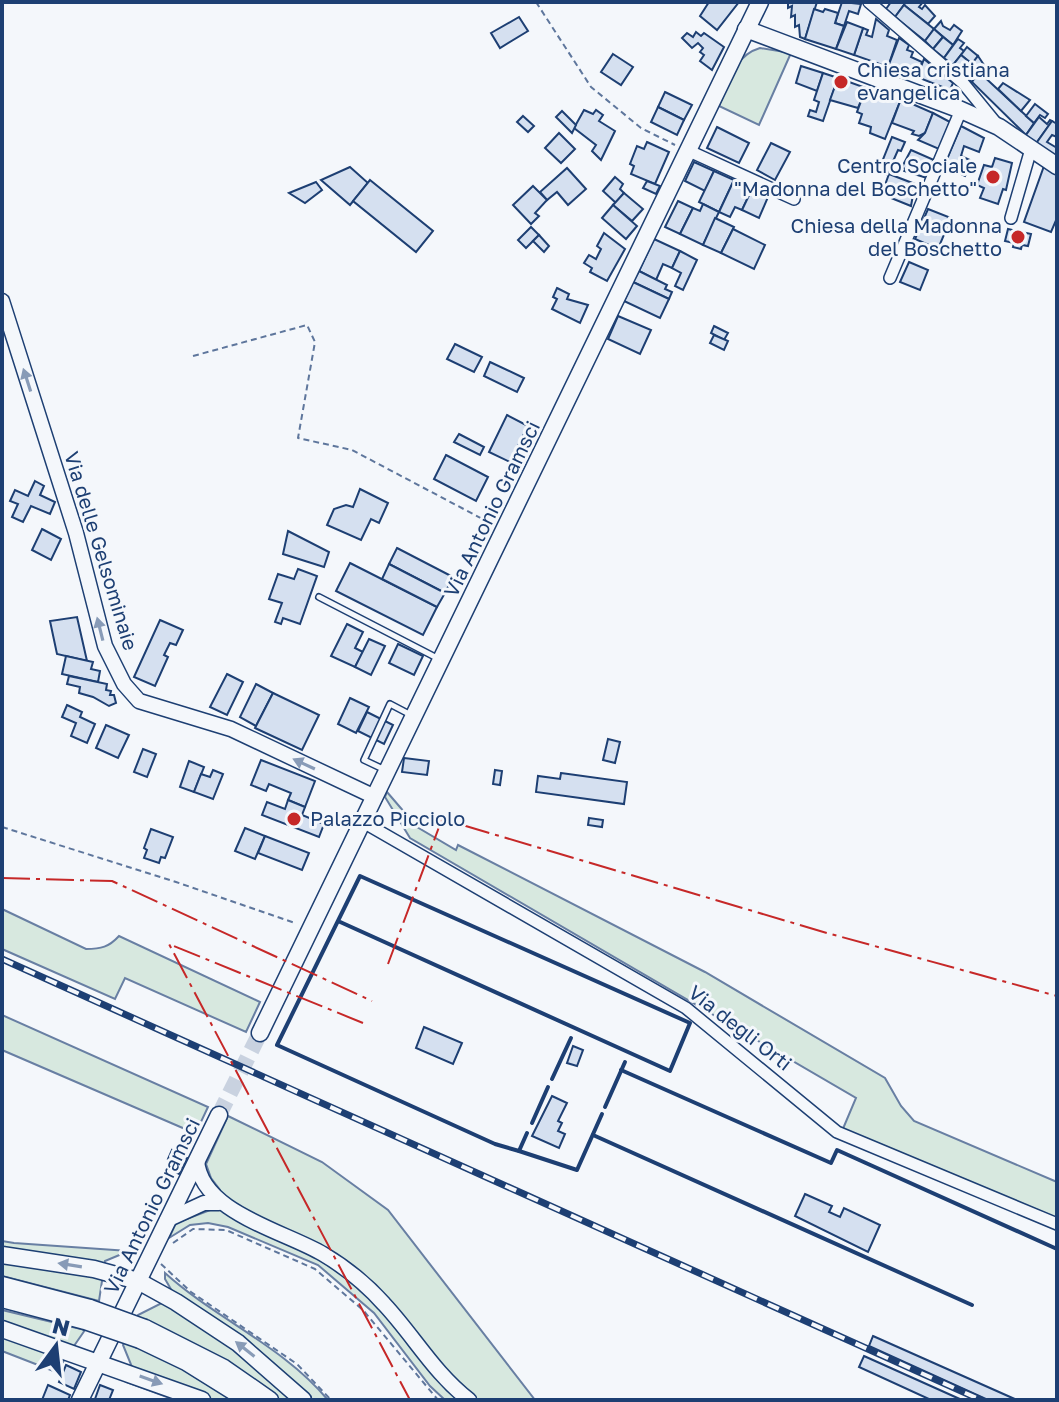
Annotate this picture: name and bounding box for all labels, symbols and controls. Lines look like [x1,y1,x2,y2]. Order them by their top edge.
place label: Chiesa cristiana evangelica [857,57,1010,104]
marker: Chiesa cristiana evangelica [832,73,850,91]
place label: Centro Sociale "Madonna del Boschetto" [734,153,977,200]
marker: Centro Sociale "Madonna del Boschetto" [984,168,1002,186]
place label: Chiesa della Madonna del Boschetto [791,213,1002,260]
marker: Chiesa della Madonna del Boschetto [1009,228,1027,246]
one-way arrow [20,367,33,391]
street label: Via Antonio Gramsci [438,417,544,600]
street label: Via delle Gelsominaie [60,448,144,653]
one-way arrow [94,617,106,642]
one-way arrow [293,757,316,771]
place label: Palazzo Picciolo [310,806,465,830]
marker: Palazzo Picciolo [285,810,303,828]
street label: Via degli Orti [684,979,797,1075]
street label: Via Antonio Gramsci [98,1114,204,1297]
one-way arrow [57,1258,82,1271]
north arrow [16,1306,96,1386]
text: N [50,1311,73,1341]
one-way arrow [235,1341,255,1357]
one-way arrow [139,1374,163,1386]

